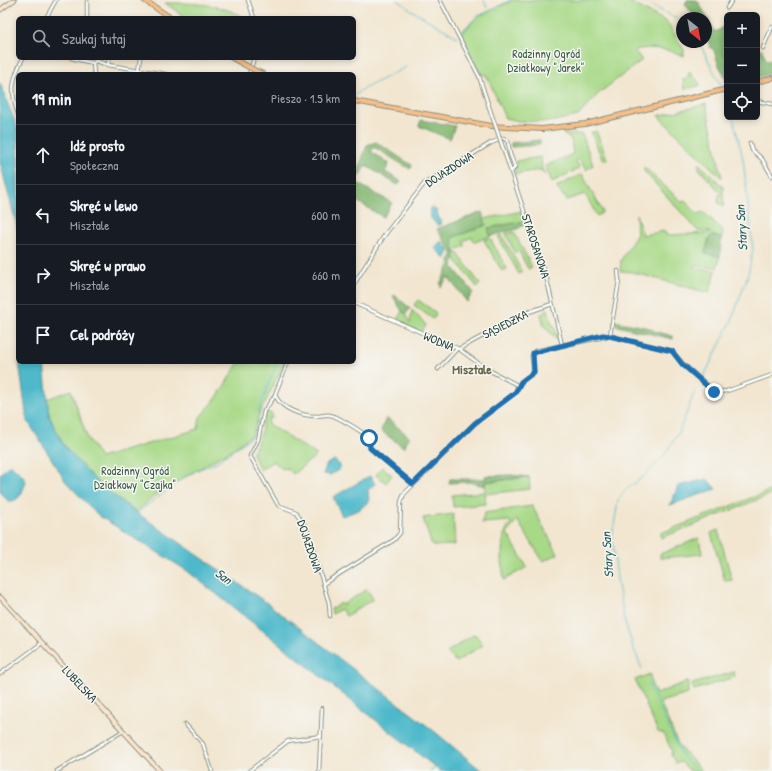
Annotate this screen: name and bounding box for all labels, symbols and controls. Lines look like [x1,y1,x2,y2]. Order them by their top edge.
north arrow [676,12,712,48]
map controls [724,12,760,120]
button: + [724,12,760,48]
search box [16,16,356,60]
icon: search [30,27,52,49]
text: Szukaj tutaj [62,28,126,49]
park label: Rodzinny Ogród Działkowy "Jarek" [508,45,584,76]
button: − [724,48,760,84]
button: locate [724,84,760,120]
text: 19 min [32,87,71,110]
text: Pieszo · 1.5 km [271,89,340,107]
text: Idź prosto [70,135,124,156]
icon: ahead [32,144,54,166]
text: 210 m [312,146,340,164]
street label: DOJAZDOWA [422,147,477,191]
text: Społeczna [70,156,118,174]
text: Skręć w lewo [70,195,137,216]
water label: Stary San [730,203,752,252]
icon: left [32,204,54,226]
text: 600 m [311,206,340,224]
street label: STAROSANOWA [518,212,554,281]
text: Misztale [70,216,109,234]
text: Skręć w prawo [70,255,146,276]
icon: right [32,264,54,286]
text: 660 m [312,266,340,284]
text: Misztale [70,276,109,294]
street label: SĄSIEDZKA [479,305,531,343]
icon: arrive [32,324,54,346]
text: Cel podróży [70,324,135,345]
street label: WODNA [421,327,457,355]
district label: Misztale [452,360,493,378]
route end [705,383,723,401]
route start [360,429,378,447]
park label: Rodzinny Ogród Działkowy "Czajka" [94,462,176,493]
street label: DOJAZDOWA [293,518,327,575]
water label: Stary San [596,530,618,579]
water label: San [212,564,237,589]
street label: LUBELSKA [59,662,102,706]

